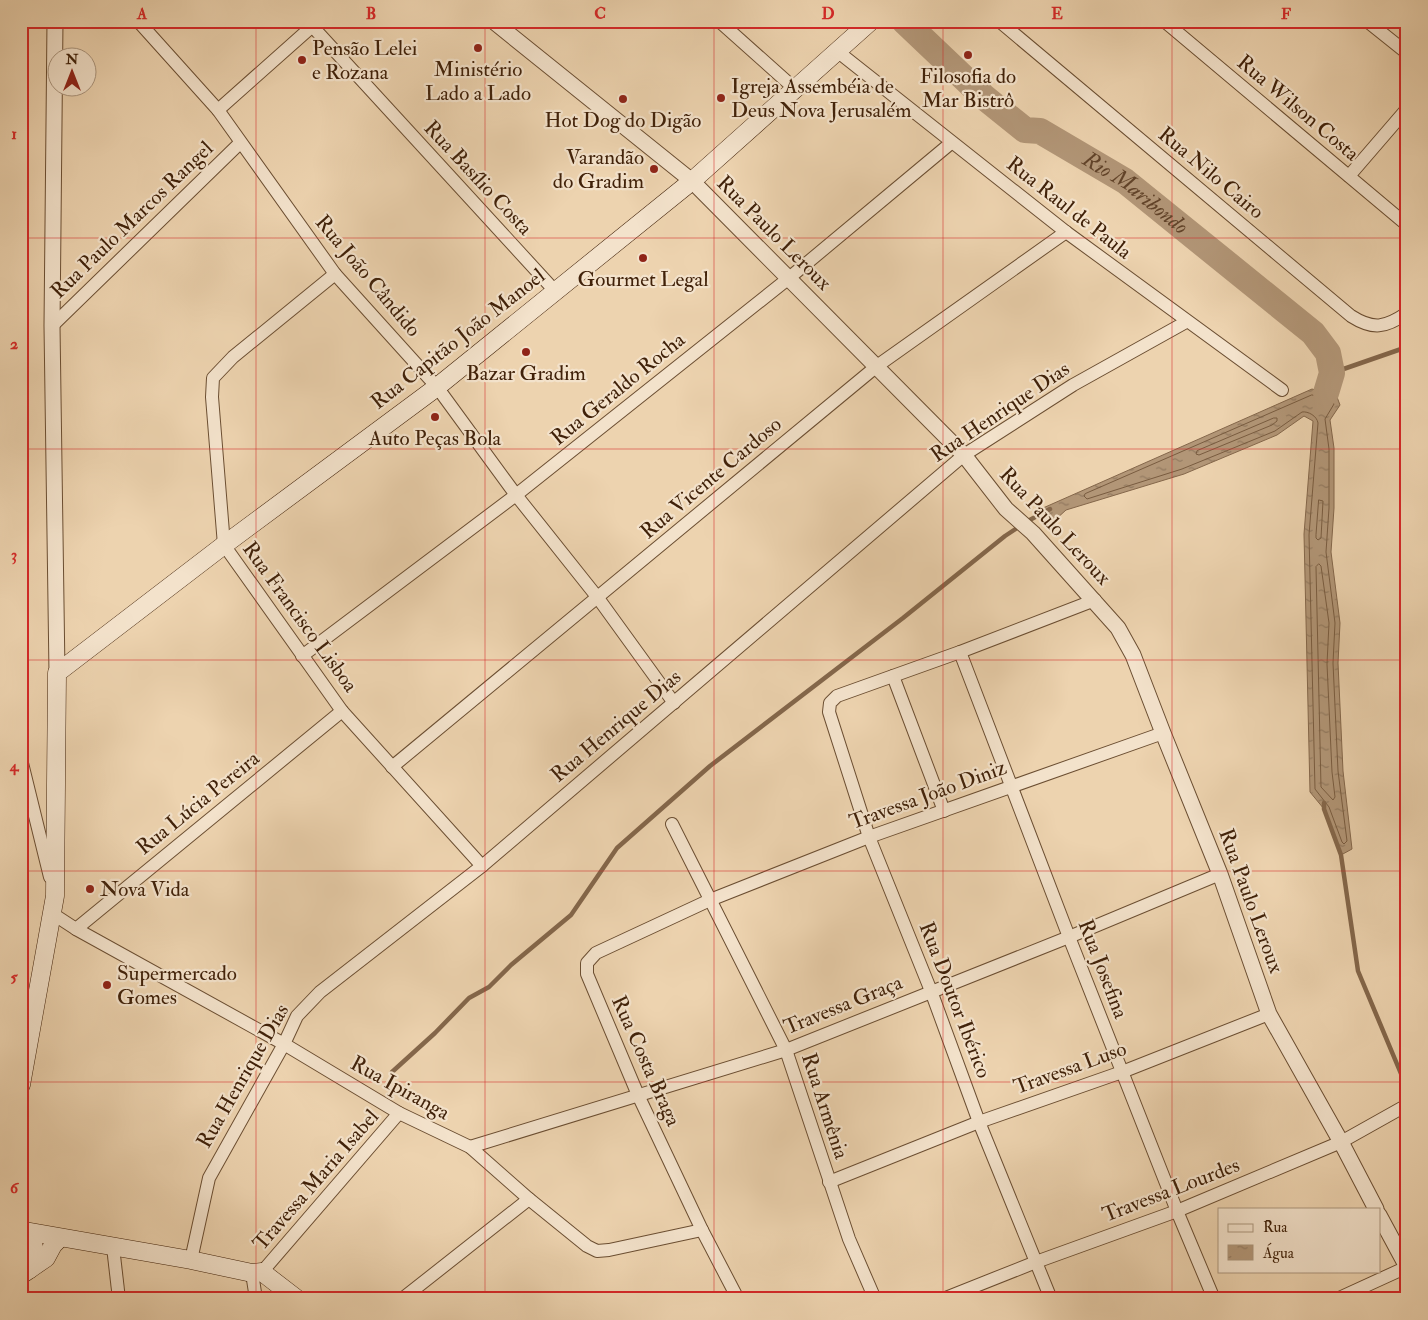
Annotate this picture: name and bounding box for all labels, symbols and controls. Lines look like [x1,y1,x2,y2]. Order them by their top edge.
text: A [136,4,148,24]
text: B [366,4,376,24]
text: C [594,4,606,24]
text: D [821,4,835,24]
text: E [1051,4,1063,24]
text: F [1281,4,1291,24]
place label: Pensão Lelei e Rozana [312,35,418,86]
marker: Ministério Lado a Lado [472,42,484,54]
north arrow [48,48,98,98]
marker: Filosofia do Mar Bistrô [962,49,974,61]
street label: Rua Wilson Costa [1231,49,1365,167]
text: N [65,51,79,68]
marker: Pensão Lelei e Rozana [296,54,308,66]
place label: Ministério Lado a Lado [425,56,531,107]
place label: Filosofia do Mar Bistrô [920,63,1016,114]
place label: Igreja Assembéia de Deus Nova Jerusalém [731,73,911,124]
marker: Igreja Assembéia de Deus Nova Jerusalém [715,92,727,104]
marker: Hot Dog do Digão [617,93,629,105]
place label: Hot Dog do Digão [545,107,701,134]
street label: Rua Basílio Costa [418,115,538,241]
street label: Rua Nilo Cairo [1152,121,1270,225]
text: 1 [11,124,17,144]
street label: Rua Paulo Marcos Rangel [45,135,219,305]
place label: Varandão do Gradim [553,144,644,195]
water label: Rio Maribondo [1077,145,1194,241]
street label: Rua Raul de Paula [1001,151,1137,266]
marker: Varandão do Gradim [648,163,660,175]
street label: Rua Paulo Leroux [711,170,838,297]
street label: Rua João Cândido [309,209,427,343]
marker: Gourmet Legal [637,252,649,264]
street label: Rua Capitão João Manoel [365,262,551,415]
place label: Gourmet Legal [577,266,709,293]
street label: Rua Geraldo Rocha [545,326,691,451]
text: 2 [10,334,18,354]
marker: Bazar Gradim [520,346,532,358]
street label: Rua Henrique Dias [925,355,1075,469]
place label: Bazar Gradim [466,360,586,387]
marker: Auto Peças Bola [429,411,441,423]
street label: Rua Vicente Cardoso [635,411,787,545]
place label: Auto Peças Bola [368,425,502,452]
street label: Rua Paulo Leroux [993,461,1117,591]
street label: Rua Francisco Lisboa [236,536,364,698]
text: 3 [11,545,17,565]
street label: Rua Henrique Dias [545,664,687,788]
street label: Rua Lúcia Pereira [131,745,265,861]
street label: Travessa João Diniz [846,754,1010,836]
text: 4 [9,756,20,776]
street label: Rua Paulo Leroux [1212,825,1290,978]
place label: Nova Vida [100,876,190,903]
marker: Nova Vida [84,883,96,895]
street label: Rua Josefina [1072,916,1134,1023]
street label: Rua Doutor Ibérico [913,918,997,1082]
place label: Supermercado Gomes [117,960,237,1011]
text: 5 [10,967,18,987]
street label: Travessa Graça [780,969,907,1041]
marker: Supermercado Gomes [101,979,113,991]
street label: Rua Costa Braga [605,991,687,1131]
street label: Rua Henrique Dias [191,999,295,1153]
street label: Travessa Luso [1010,1035,1130,1101]
street label: Rua Ipiranga [346,1050,455,1127]
street label: Rua Armênia [795,1050,855,1163]
street label: Travessa Maria Isabel [247,1103,385,1256]
street label: Travessa Lourdes [1099,1151,1243,1229]
text: 6 [10,1178,20,1198]
legend [1218,1208,1380,1272]
text: Rua [1263,1218,1288,1237]
text: Água [1262,1242,1295,1263]

